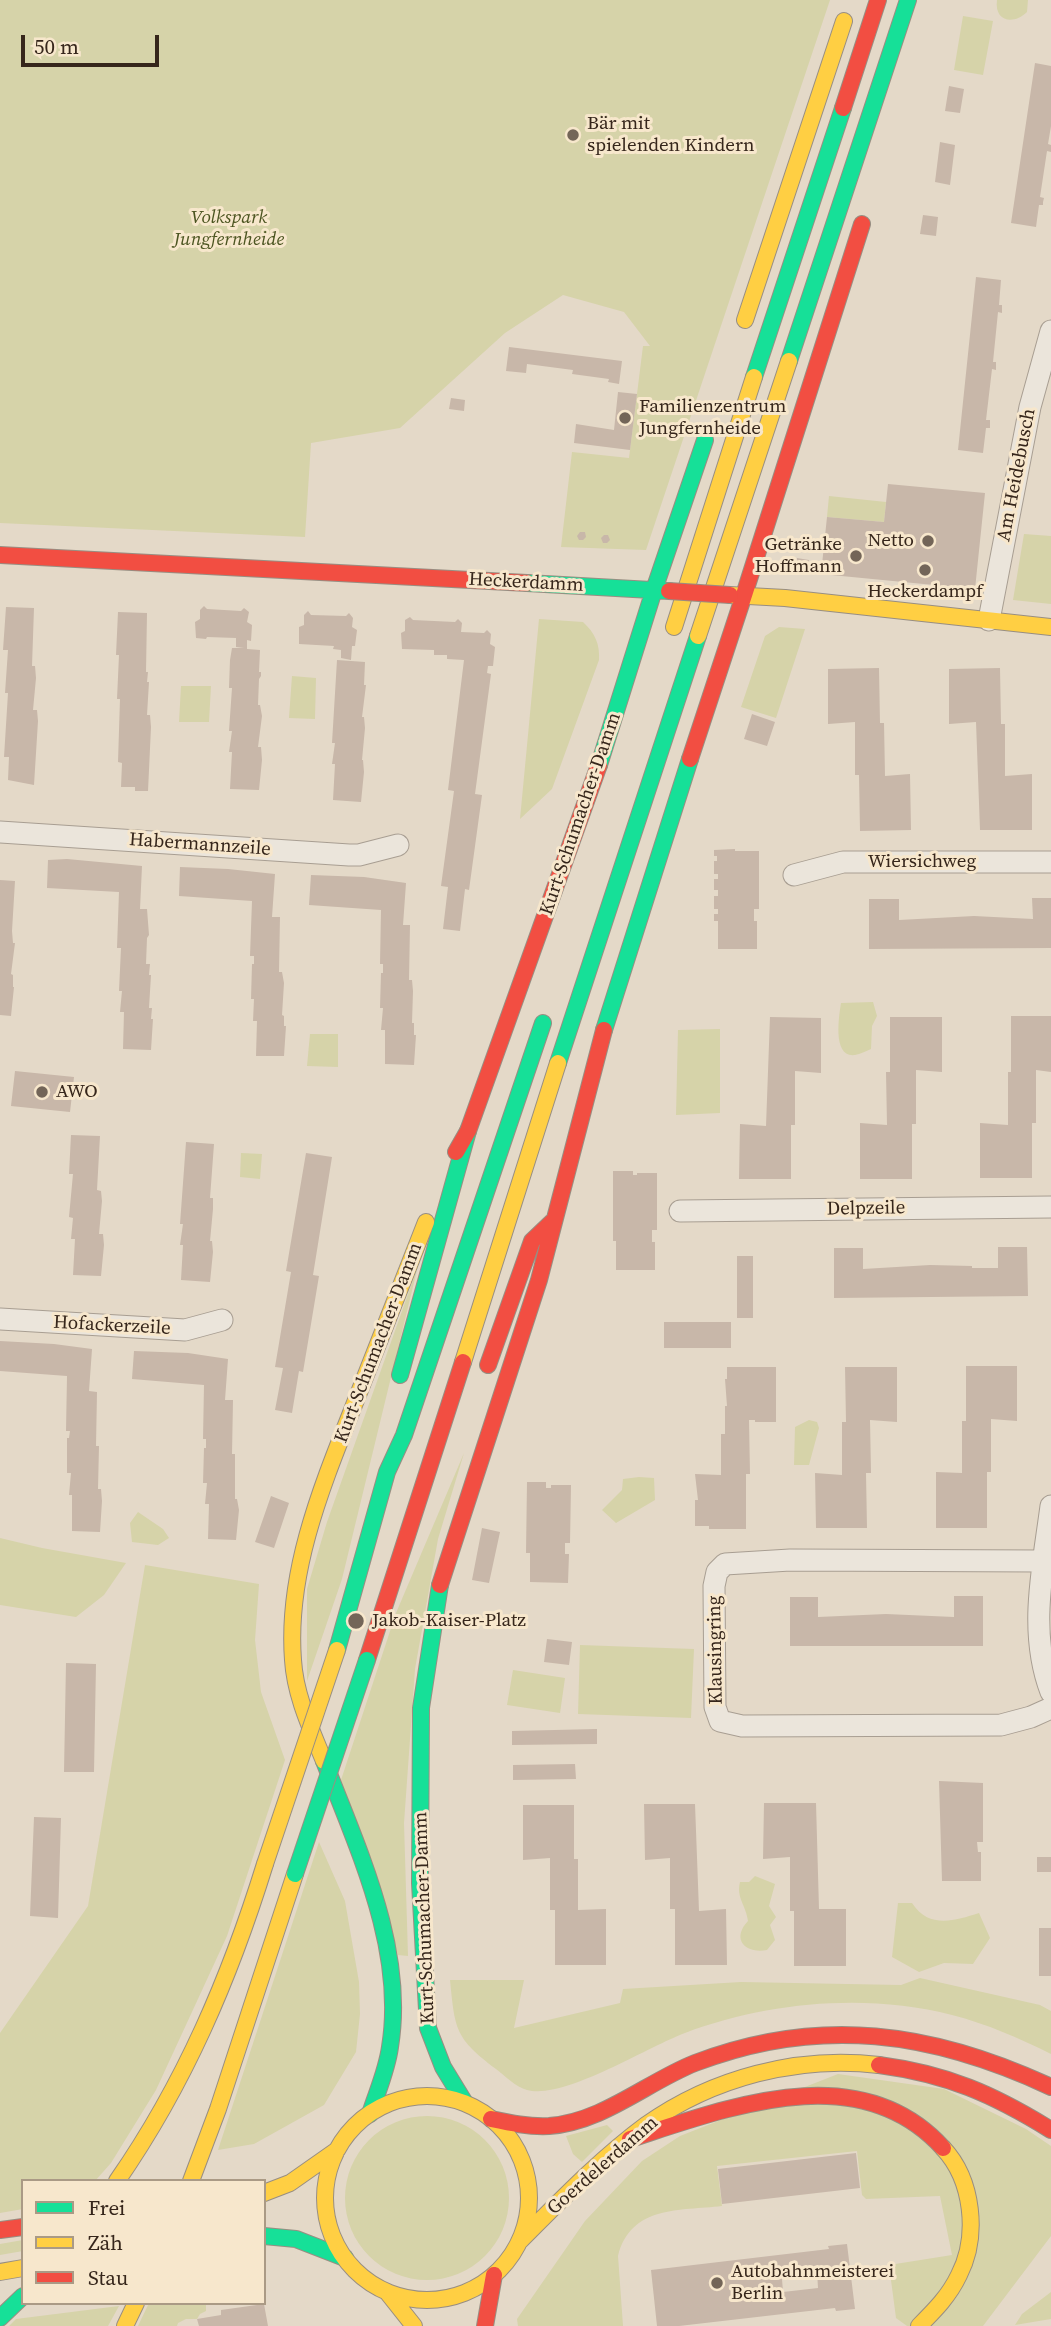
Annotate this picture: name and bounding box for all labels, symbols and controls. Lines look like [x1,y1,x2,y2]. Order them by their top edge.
scale bar [24,21,163,65]
text: 50 m [34,32,79,61]
place label: Bär mit spielenden Kindern [587,113,754,157]
marker: Bär mit spielenden Kindern [565,127,581,143]
park label: Volkspark Jungfernheide [174,207,284,251]
place label: Familienzentrum Jungfernheide [639,396,786,440]
street label: Am Heidebusch [993,407,1041,543]
marker: Familienzentrum Jungfernheide [617,410,633,426]
place label: Netto [868,530,914,552]
marker: Netto [920,533,936,549]
place label: Getränke Hoffmann [755,534,842,578]
marker: Getränke Hoffmann [848,548,864,564]
marker: Heckerdampf [917,562,933,578]
street label: Heckerdamm [468,569,584,597]
place label: Heckerdampf [867,581,983,603]
street label: Kurt-Schumacher-Damm [536,710,626,918]
street label: Habermannzeile [128,829,272,861]
street label: Wiersichweg [868,851,976,873]
place label: AWO [56,1081,98,1103]
marker: AWO [34,1084,50,1100]
street label: Delpzeile [826,1197,906,1221]
street label: Kurt-Schumacher-Damm [330,1240,428,1446]
street label: Hofackerzeile [53,1312,171,1340]
street label: Klausingring [704,1595,728,1705]
place label: Jakob-Kaiser-Platz [372,1610,526,1632]
marker: Jakob-Kaiser-Platz [346,1611,366,1631]
street label: Kurt-Schumacher-Damm [410,1811,440,2025]
street label: Goerdelerdamm [543,2112,663,2220]
legend [21,2179,266,2305]
text: Frei [88,2193,125,2222]
text: Zäh [88,2228,123,2257]
place label: Autobahnmeisterei Berlin [731,2261,894,2305]
text: Stau [88,2263,128,2292]
marker: Autobahnmeisterei Berlin [709,2275,725,2291]

